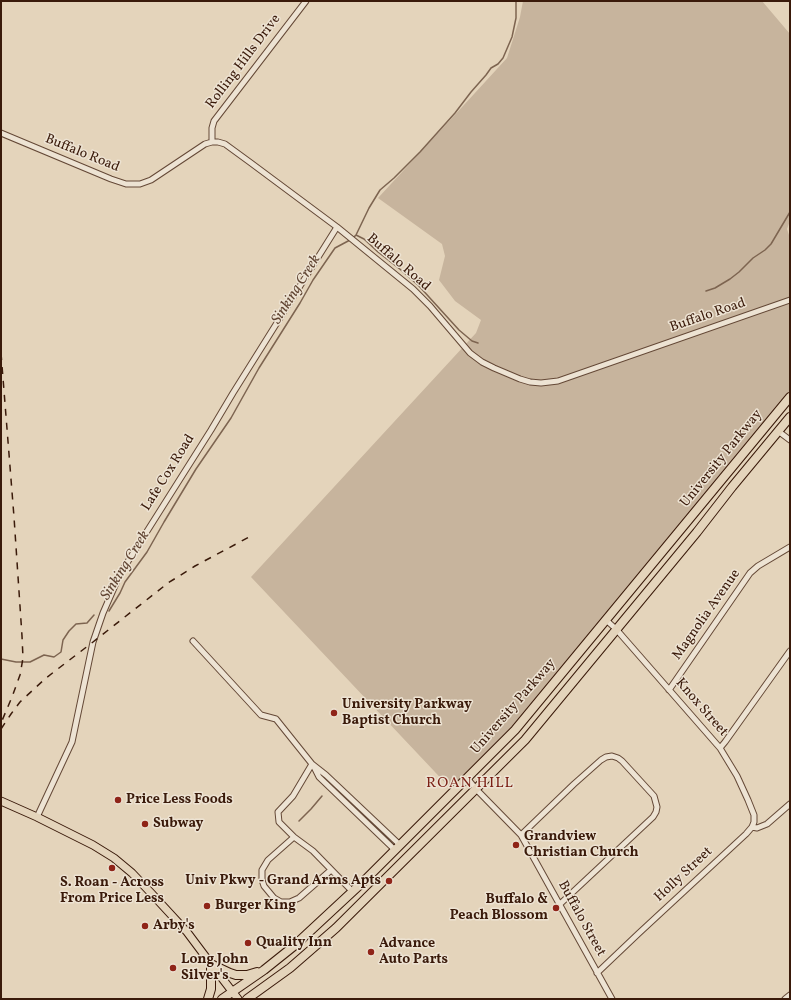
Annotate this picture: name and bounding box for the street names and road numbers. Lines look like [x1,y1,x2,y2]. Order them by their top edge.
street label: Rolling Hills Drive [203,12,285,112]
street label: Buffalo Road [42,131,122,177]
street label: Buffalo Road [363,231,433,295]
street label: Buffalo Road [668,295,748,337]
street label: University Parkway [677,407,767,511]
street label: Lafe Cox Road [139,432,199,514]
street label: Magnolia Avenue [669,566,745,664]
street label: University Parkway [468,656,560,758]
street label: Knox Street [671,675,731,741]
street label: Holly Street [651,844,717,906]
street label: Buffalo Street [553,878,609,960]

